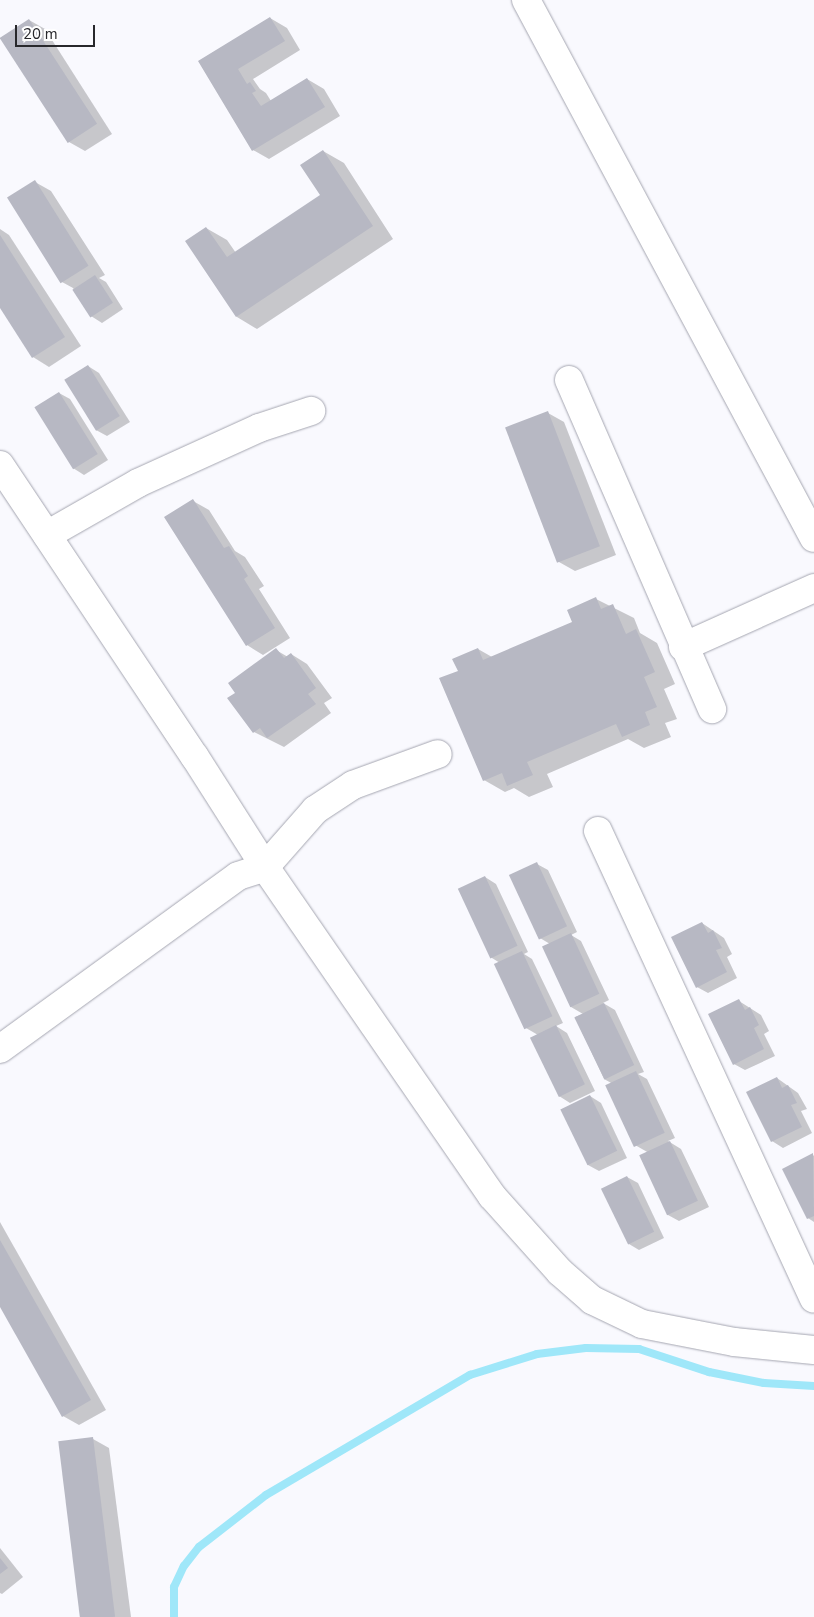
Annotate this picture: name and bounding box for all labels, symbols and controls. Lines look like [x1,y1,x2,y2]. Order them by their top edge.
scale bar [18,15,98,47]
text: 20 m [23,24,58,44]

